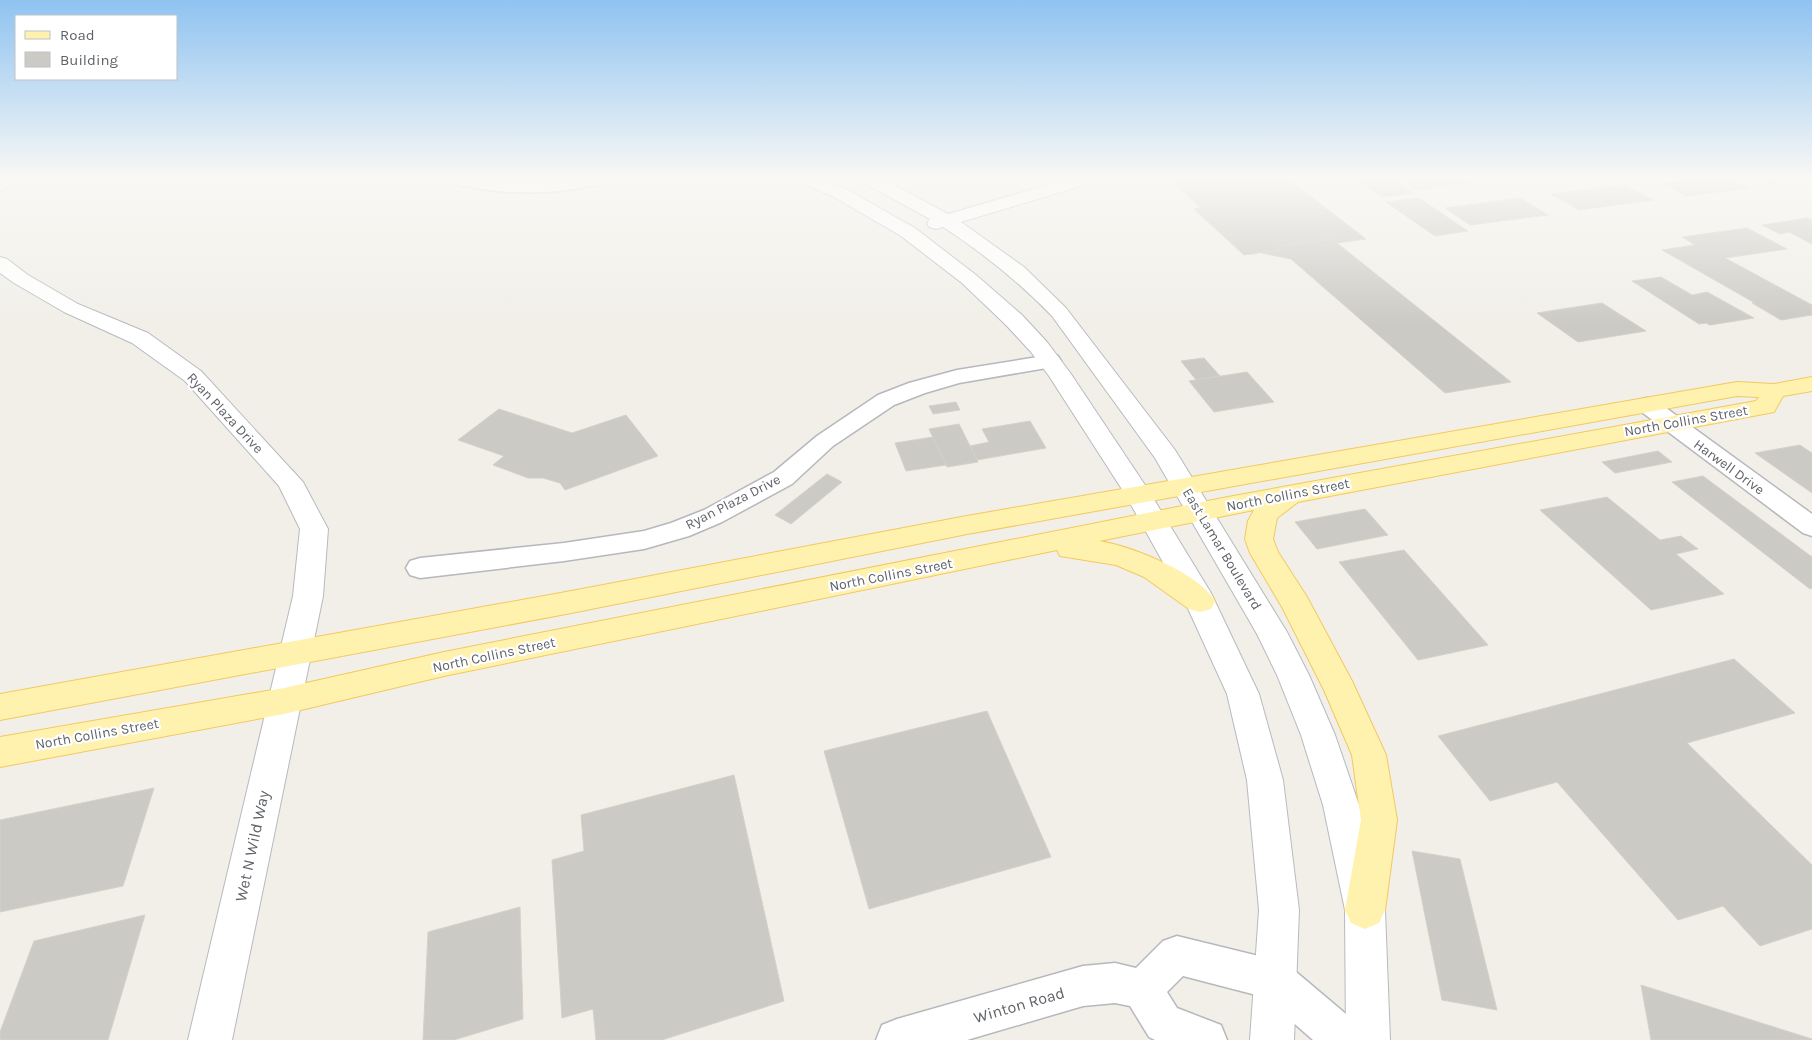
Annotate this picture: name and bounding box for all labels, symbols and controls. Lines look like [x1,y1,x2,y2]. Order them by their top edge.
legend [15,15,178,80]
text: Road [60,26,95,44]
text: Building [60,51,118,69]
street label: Ryan Plaza Drive [183,369,267,457]
street label: North Collins Street [1623,402,1749,440]
street label: Harwell Drive [1690,436,1768,498]
street label: Ryan Plaza Drive [683,471,783,533]
street label: North Collins Street [1225,475,1351,515]
street label: East Lamar Boulevard [1179,485,1265,613]
street label: North Collins Street [828,555,954,595]
street label: North Collins Street [431,634,557,676]
street label: North Collins Street [34,715,160,753]
street label: Wet N Wild Way [231,788,273,903]
street label: Winton Road [971,983,1067,1027]

